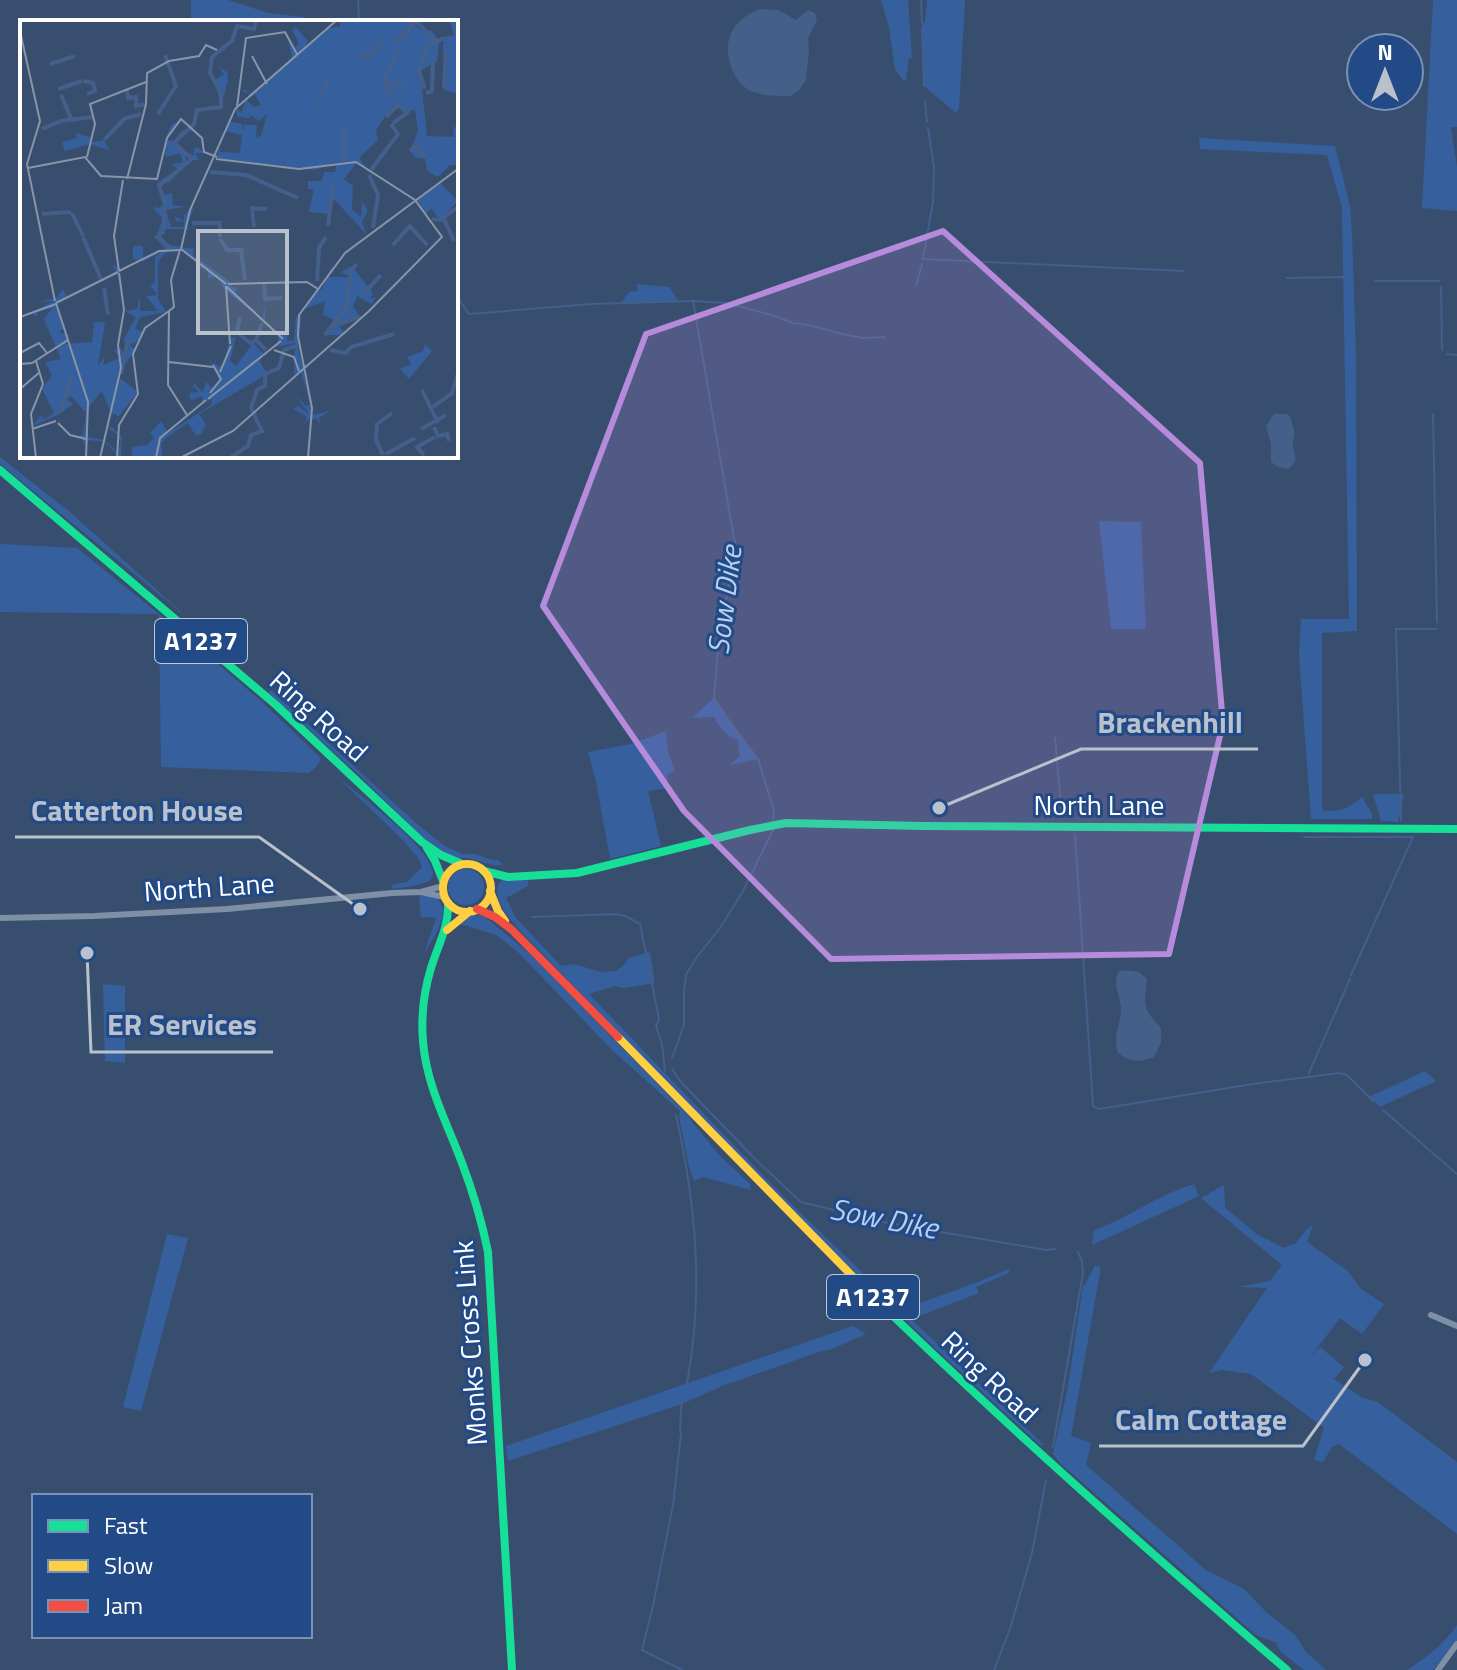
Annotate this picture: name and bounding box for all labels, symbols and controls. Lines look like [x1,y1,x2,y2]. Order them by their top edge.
inset map [20,20,458,458]
north arrow [1345,32,1425,112]
text: N [1377,35,1393,69]
water label: Sow Dike [695,541,754,657]
road number: A1237 [155,619,247,663]
street label: Ring Road [261,660,378,772]
callout: Brackenhill [1081,695,1258,749]
text: Brackenhill [1097,699,1243,745]
callout: Catterton House [15,783,259,837]
street label: North Lane [1034,783,1164,826]
text: Catterton House [31,787,243,833]
street label: North Lane [142,860,276,913]
callout: ER Services [91,998,273,1052]
text: ER Services [107,1001,257,1047]
water label: Sow Dike [826,1185,944,1251]
street label: Monks Cross Link [441,1239,498,1447]
road number: A1237 [827,1275,919,1319]
street label: Ring Road [932,1320,1049,1433]
callout: Calm Cottage [1099,1392,1303,1446]
text: Calm Cottage [1115,1396,1287,1442]
legend [32,1494,312,1638]
text: Fast [104,1507,148,1543]
text: Slow [104,1547,153,1583]
text: Jam [104,1587,143,1623]

